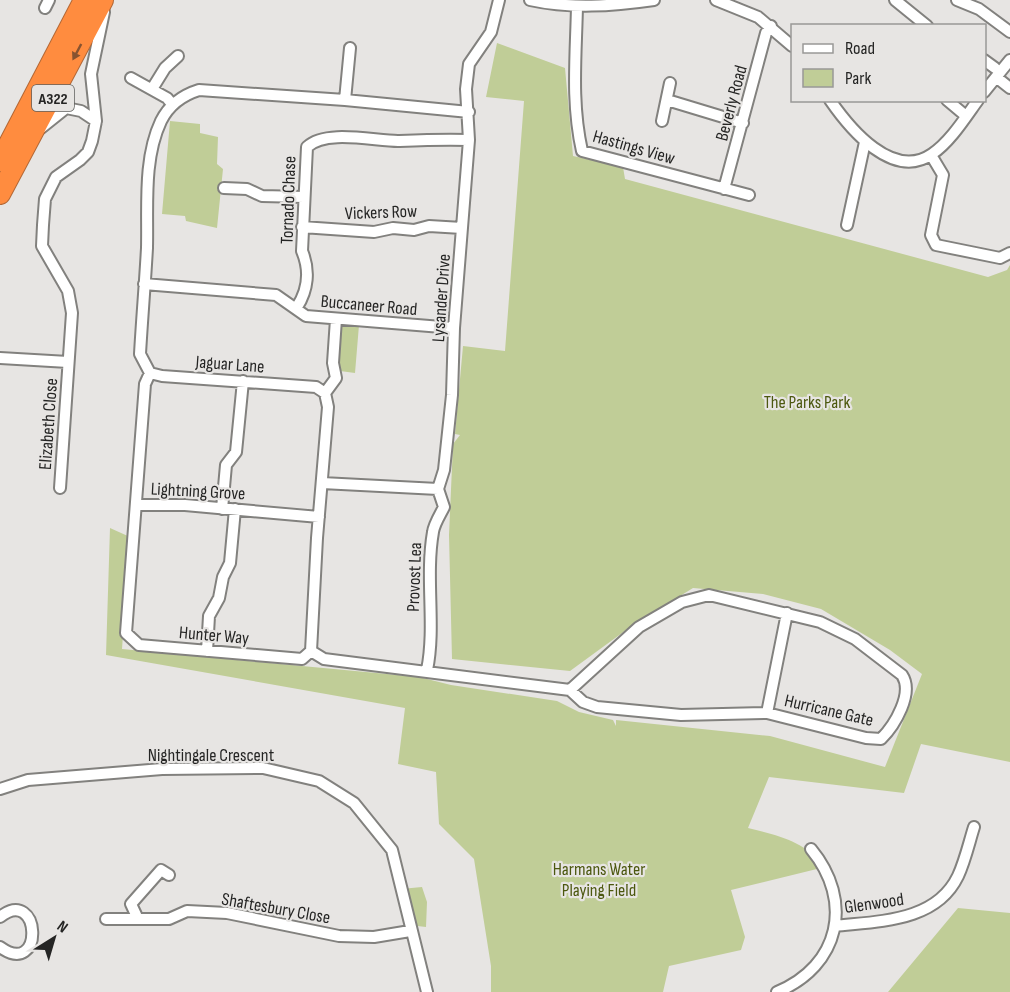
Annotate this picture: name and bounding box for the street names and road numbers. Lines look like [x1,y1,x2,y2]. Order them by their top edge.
street label: Beverly Road [711,63,752,143]
road number: A322 [32,85,74,111]
street label: Hastings View [590,126,677,169]
street label: Tornado Chase [276,156,301,245]
street label: Vickers Row [345,201,418,224]
street label: Lysander Drive [428,253,455,343]
street label: Buccaneer Road [320,291,418,320]
street label: Jaguar Lane [194,352,265,377]
street label: Elizabeth Close [35,377,62,471]
street label: Lightning Grove [150,479,246,504]
street label: Provost Lea [403,542,426,612]
street label: Hunter Way [178,622,250,649]
street label: Hurricane Gate [782,690,875,731]
street label: Nightingale Crescent [148,745,275,766]
street label: Shaftesbury Close [220,889,332,928]
street label: Glenwood [843,889,905,918]

